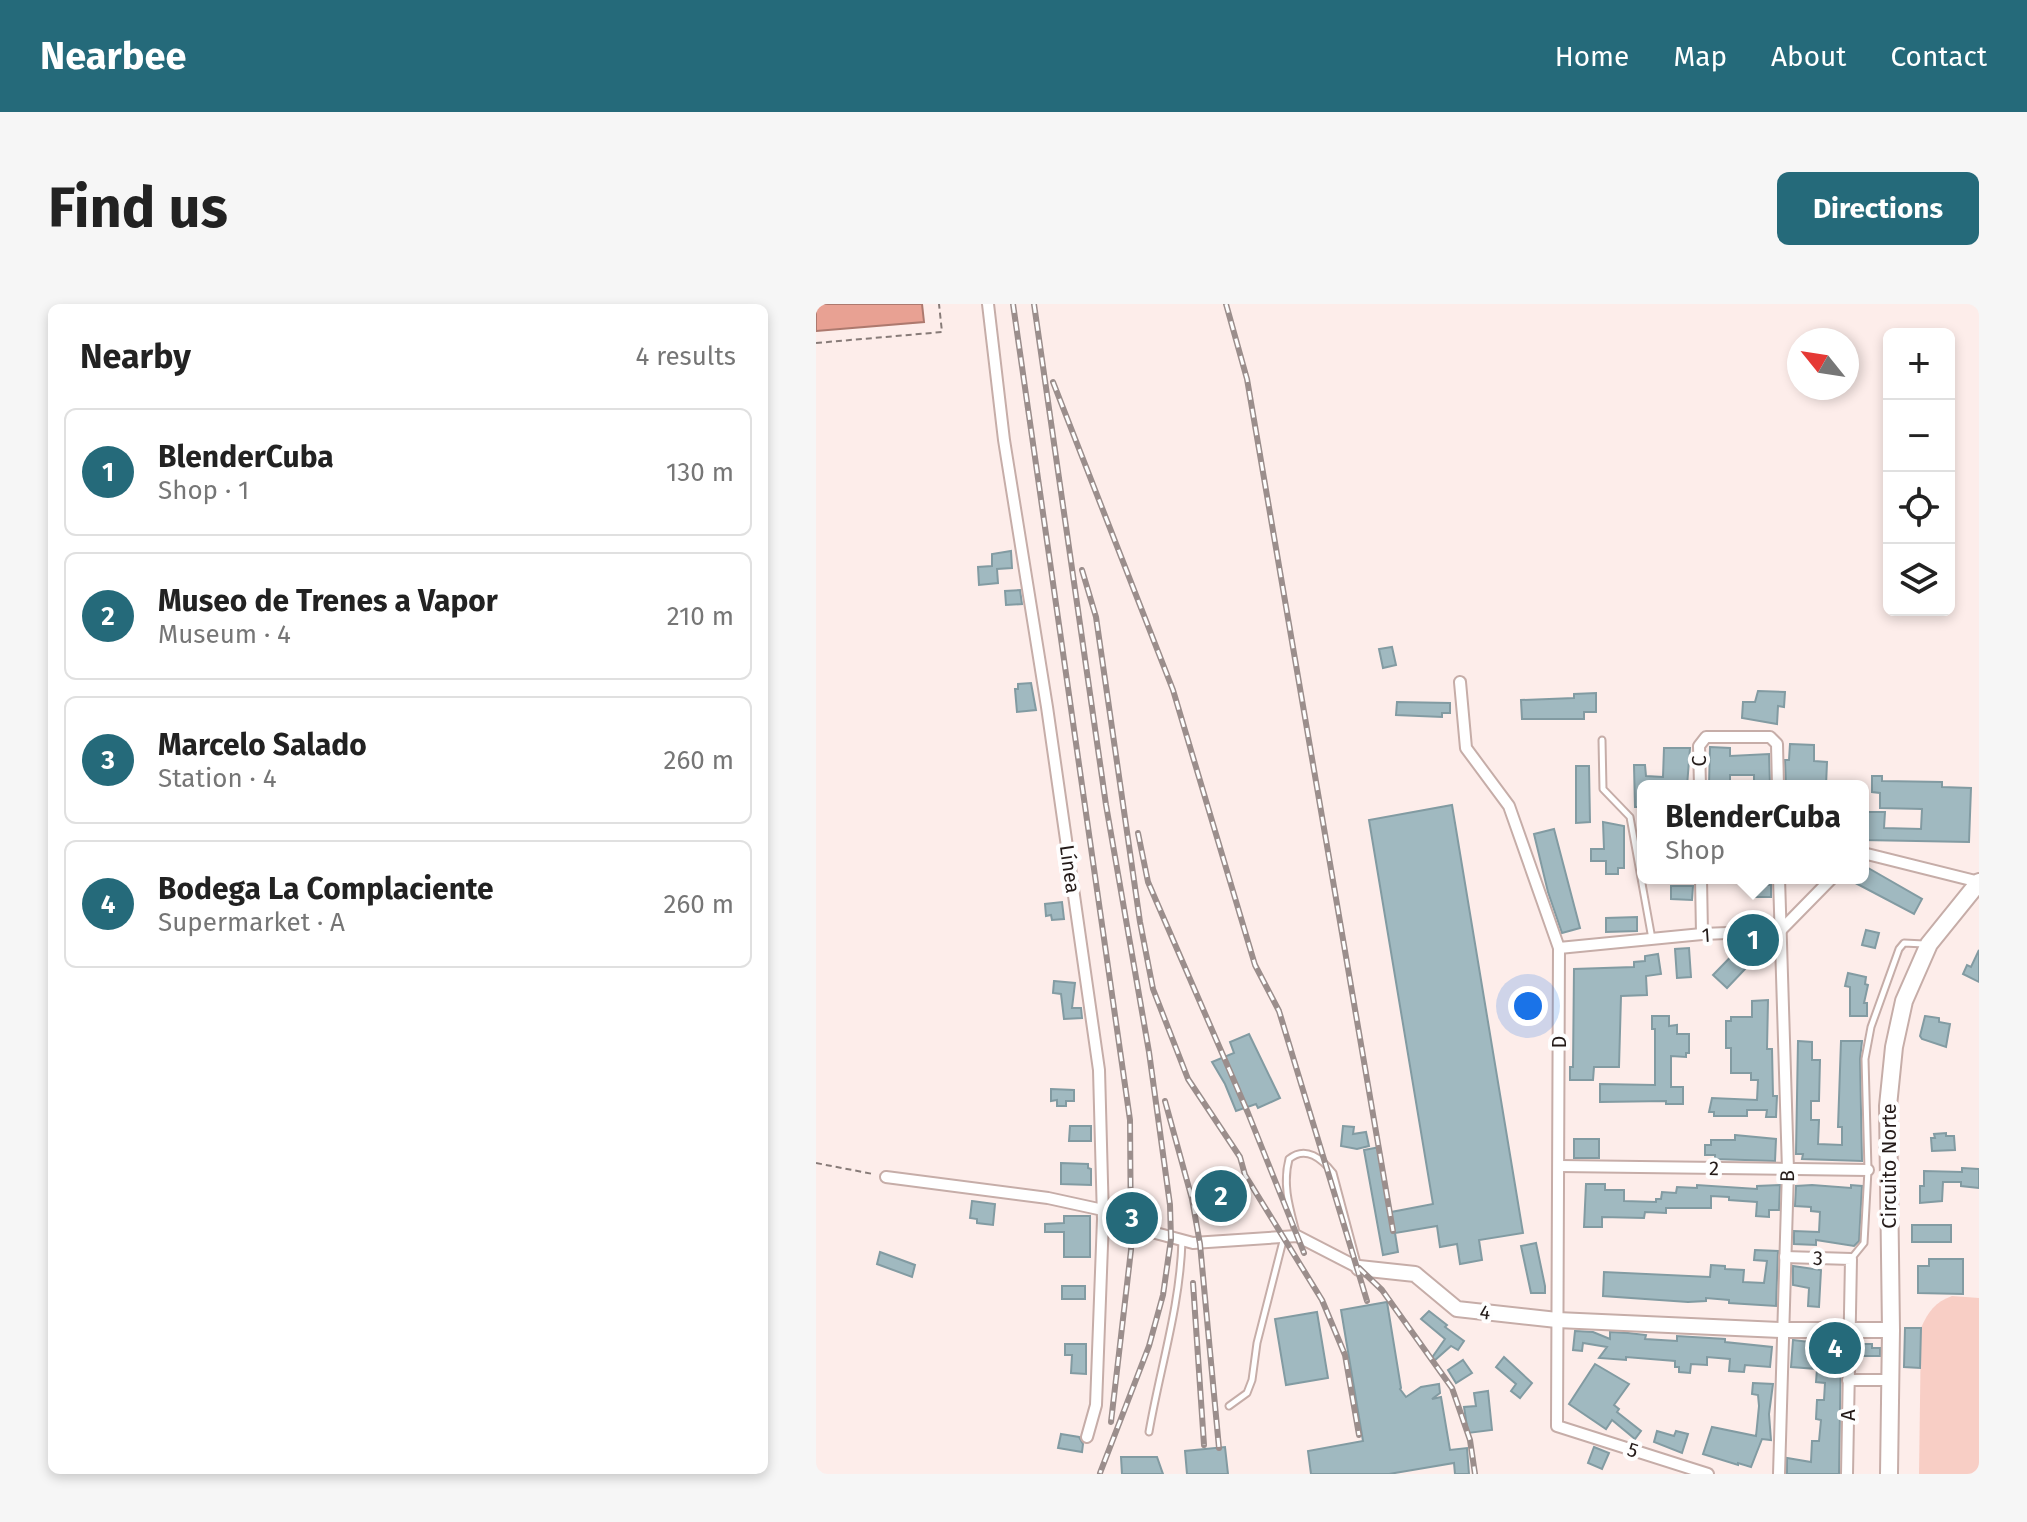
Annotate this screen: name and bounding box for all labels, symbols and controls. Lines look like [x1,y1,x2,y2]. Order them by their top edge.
text: Nearbee [40,33,187,79]
text: Home [1555,40,1629,73]
text: Map [1673,40,1727,73]
text: About [1771,40,1846,73]
text: Contact [1890,40,1987,73]
button: Directions [1777,172,1979,245]
text: Find us [48,175,228,242]
north arrow [1787,328,1859,400]
map controls [1883,328,1955,616]
button: + [1883,328,1955,400]
text: Nearby [80,336,191,377]
text: 4 results [635,341,736,372]
button: − [1883,400,1955,472]
text: BlenderCuba [158,439,334,475]
text: 1 [102,457,114,488]
text: 130 m [666,457,734,488]
button: locate [1883,472,1955,544]
text: Shop · 1 [158,475,249,506]
button: layers [1883,544,1955,616]
text: Museo de Trenes a Vapor [158,583,498,619]
text: 2 [101,601,115,632]
text: 210 m [667,601,734,632]
text: Museum · 4 [158,619,291,650]
text: Marcelo Salado [158,727,367,763]
text: 3 [101,745,115,776]
text: 260 m [664,745,734,776]
street label: C [1687,755,1711,767]
text: Station · 4 [158,763,277,794]
popup [1637,780,1869,884]
text: BlenderCuba [1665,799,1841,835]
text: Shop [1665,835,1725,866]
street label: Línea [1055,843,1085,895]
text: Bodega La Complaciente [158,871,494,907]
text: 4 [101,889,115,920]
text: 260 m [664,889,734,920]
text: Supermarket · A [158,907,345,938]
pin: 1 [1727,910,1779,970]
street label: 1 [1701,923,1711,947]
your location [1508,986,1548,1026]
street label: D [1547,1036,1571,1048]
street label: Circuito Norte [1877,1103,1901,1229]
street label: 2 [1709,1156,1719,1180]
pin: 2 [1195,1166,1247,1226]
street label: B [1775,1170,1799,1182]
pin: 3 [1106,1188,1158,1248]
street label: 3 [1813,1246,1823,1270]
street label: 4 [1478,1300,1492,1325]
pin: 4 [1809,1318,1861,1378]
street label: A [1836,1409,1860,1421]
street label: 5 [1625,1437,1641,1463]

